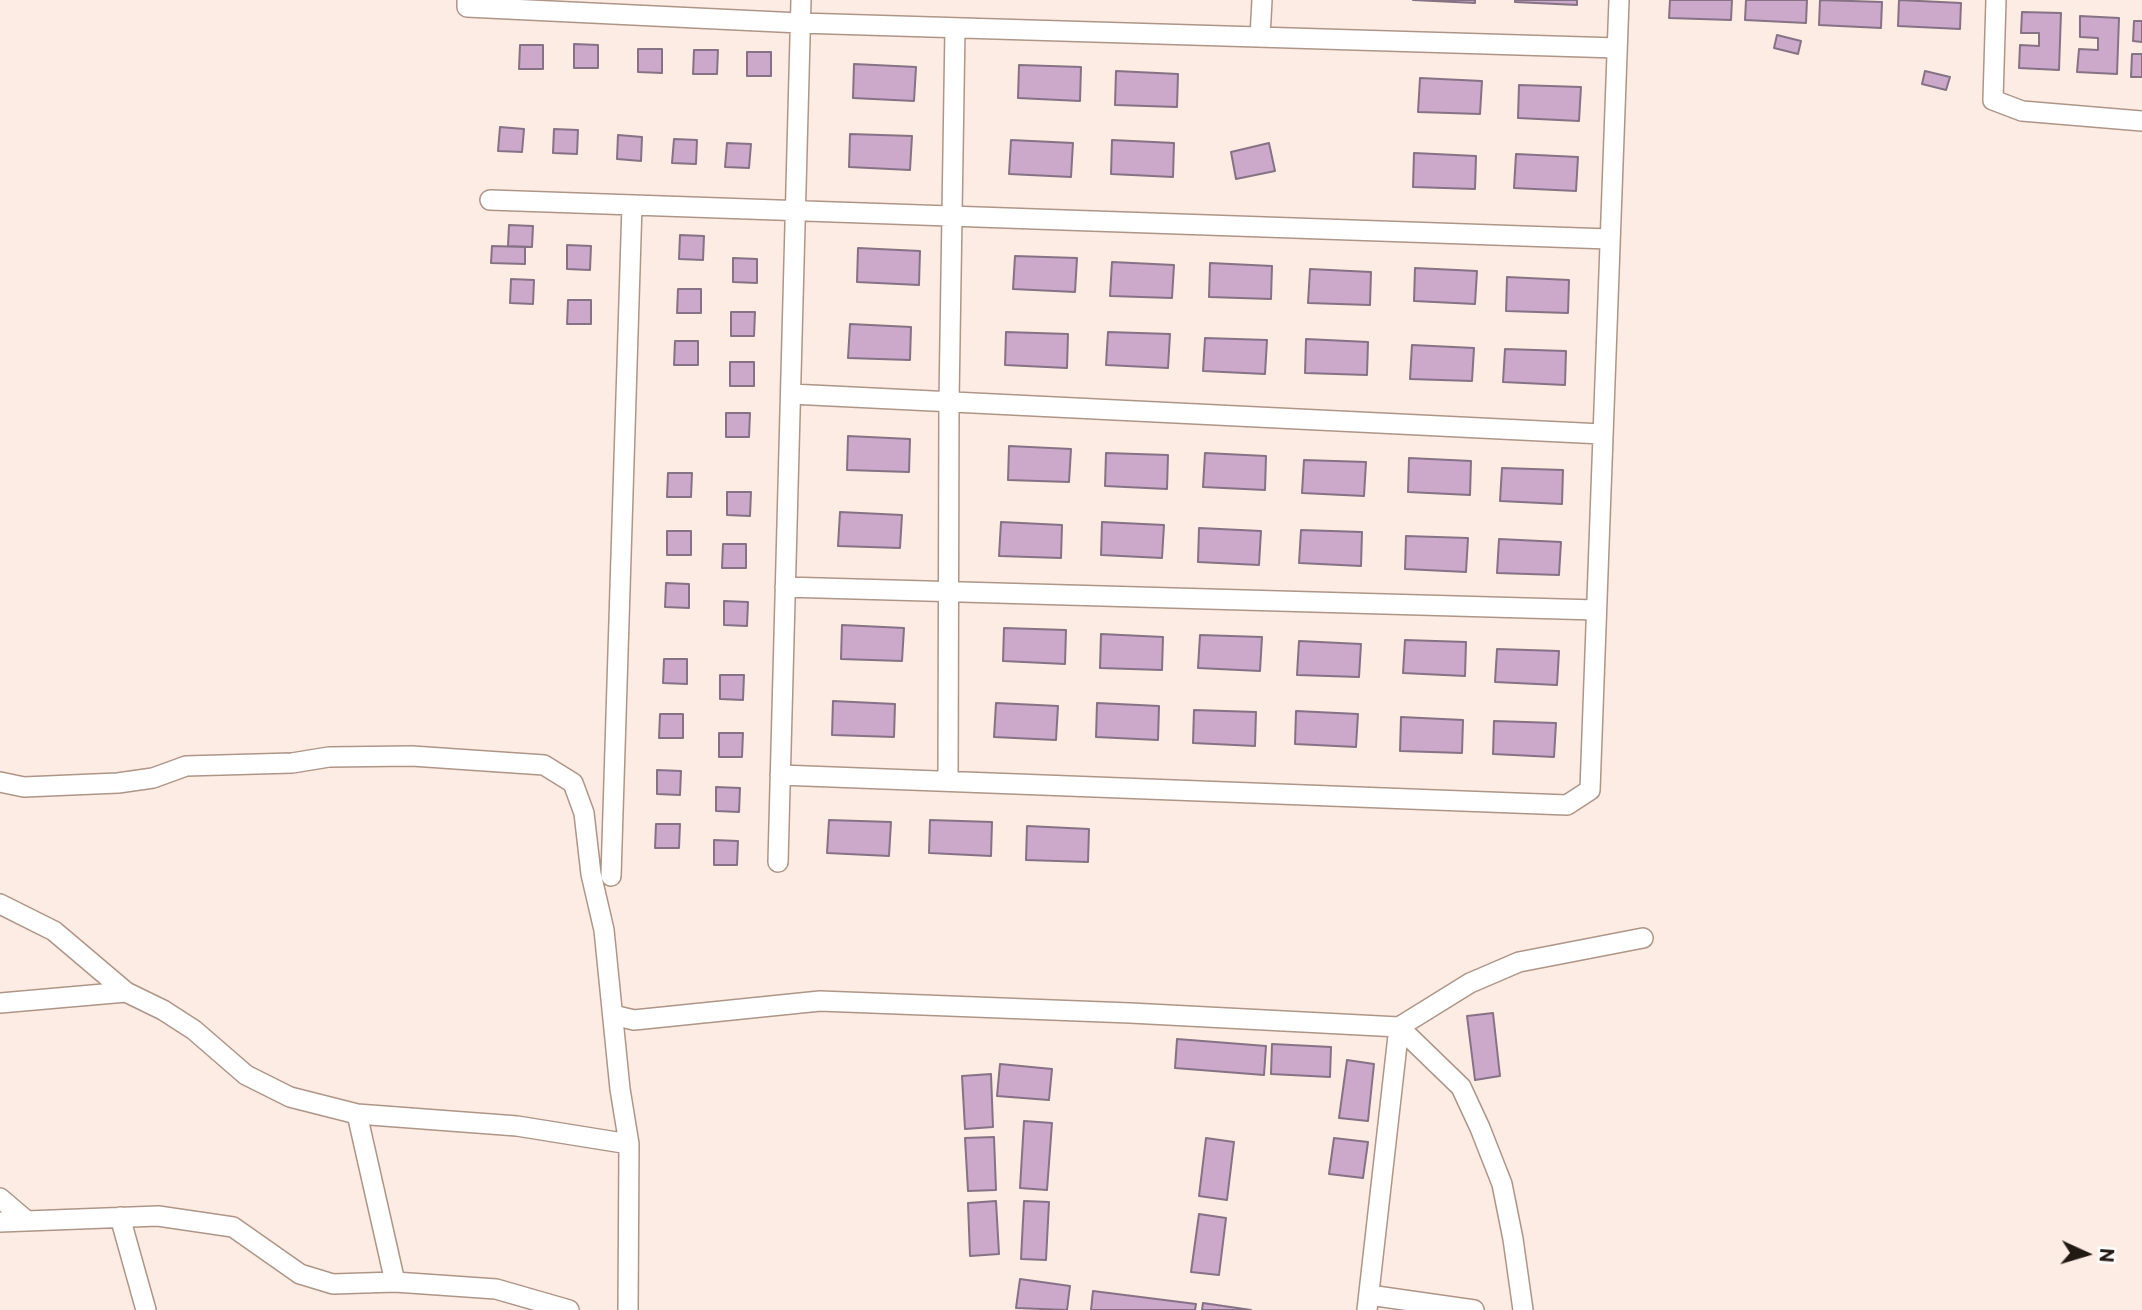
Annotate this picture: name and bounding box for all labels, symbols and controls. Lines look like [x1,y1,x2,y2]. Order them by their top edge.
north arrow [2051,1219,2121,1289]
text: N [2095,1248,2119,1263]

